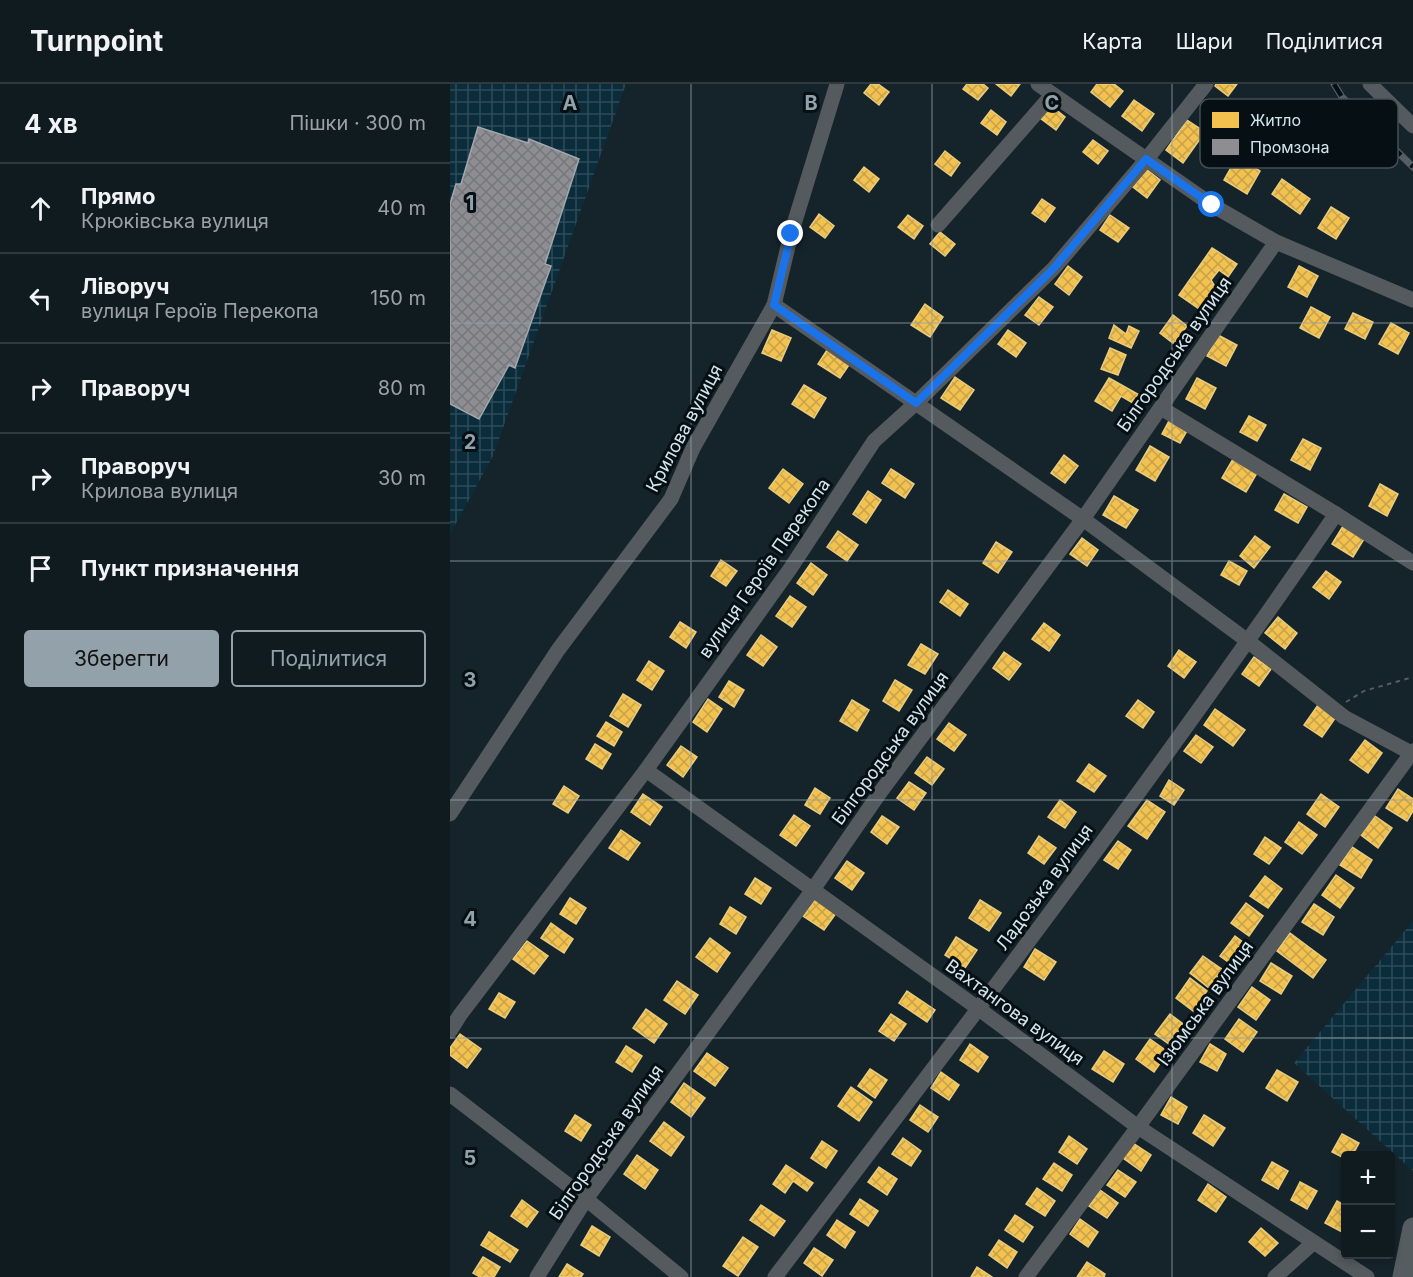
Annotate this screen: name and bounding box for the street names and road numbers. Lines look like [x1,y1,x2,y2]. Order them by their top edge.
street label: Білгородська вулиця [1113,273,1235,435]
street label: Крилова вулиця [642,361,726,495]
street label: вулиця Героїв Перекопа [694,474,834,662]
street label: Білгородська вулиця [827,667,953,829]
street label: Ладозька вулиця [991,820,1097,954]
street label: Ізюмська вулиця [1153,936,1257,1070]
street label: Вахтангова вулиця [942,955,1088,1069]
street label: Білгородська вулиця [545,1061,667,1223]

